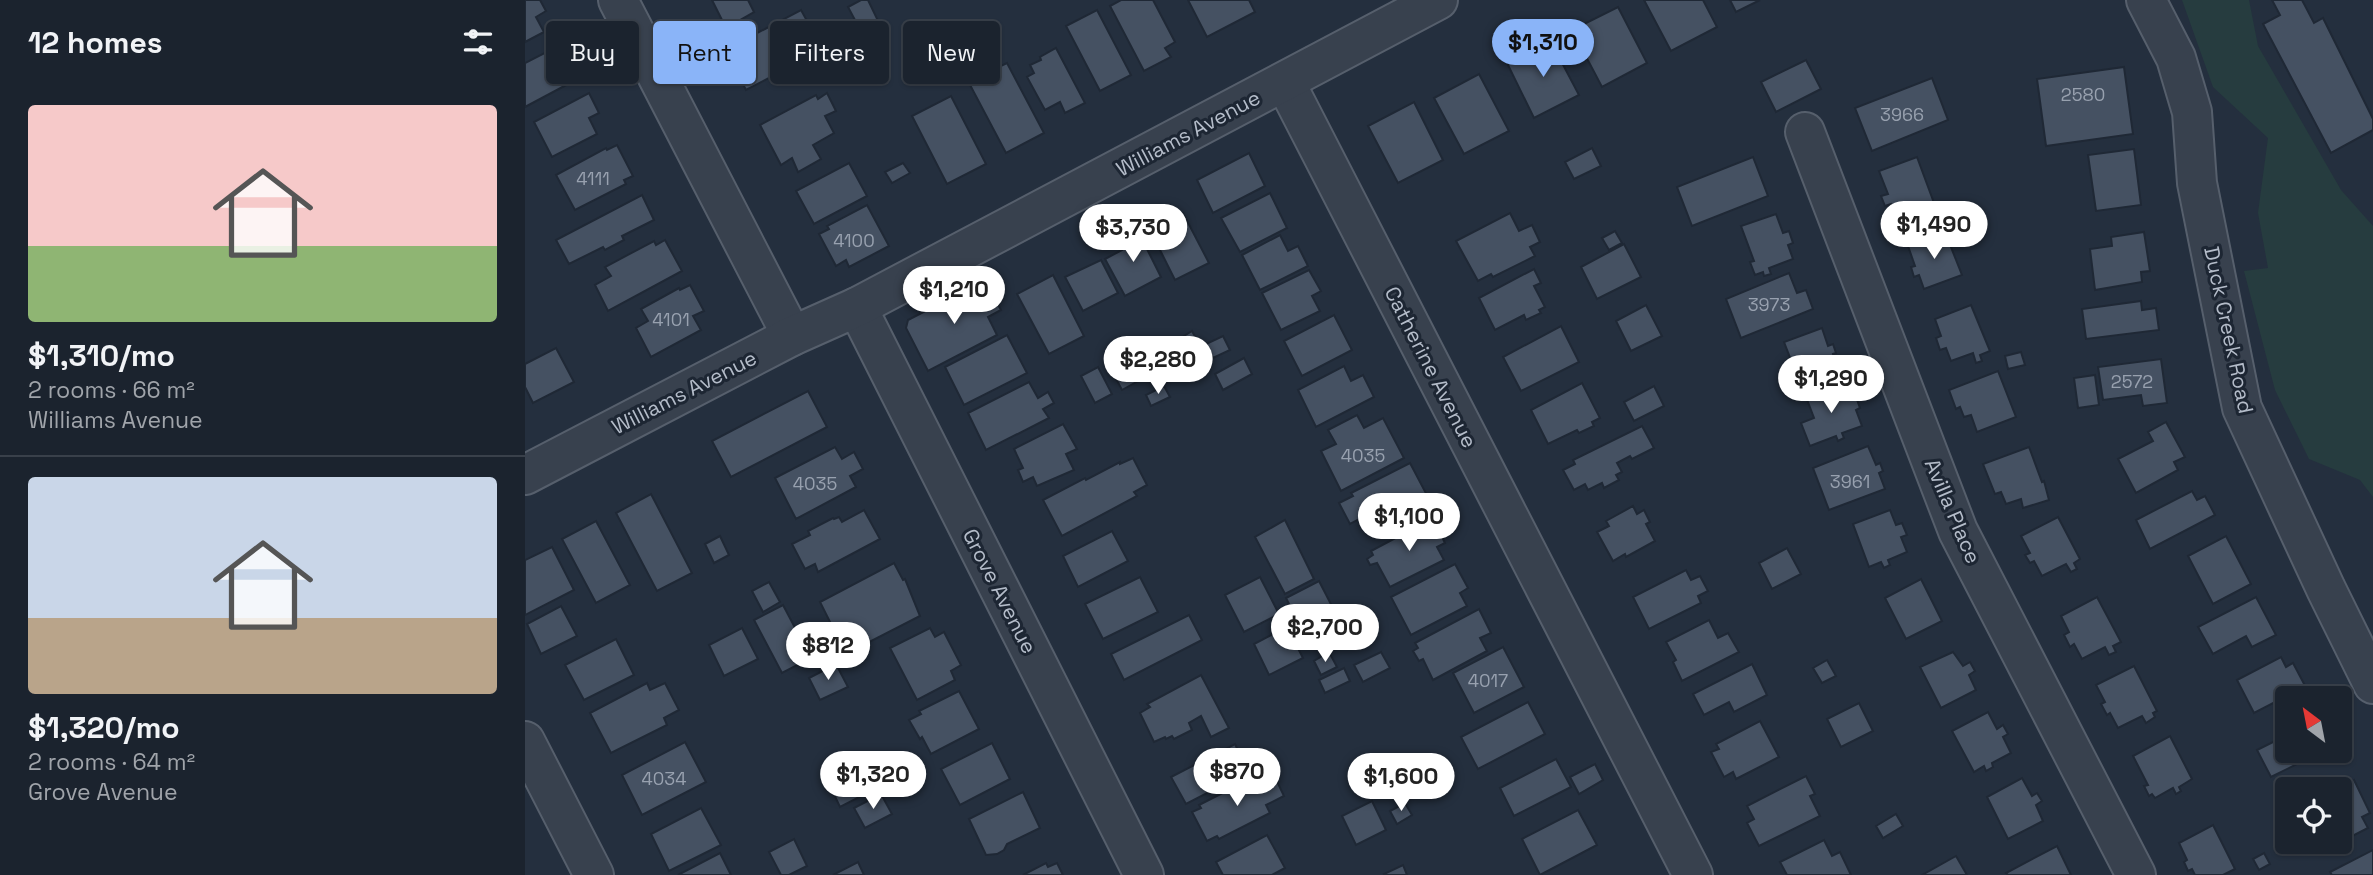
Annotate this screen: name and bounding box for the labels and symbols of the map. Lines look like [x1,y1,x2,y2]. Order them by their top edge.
pin: $1,310 [1486,20,1600,79]
house number: 2580 [2061,83,2105,106]
street label: Williams Avenue [1111,84,1265,182]
house number: 3966 [1880,103,1924,126]
house number: 4111 [576,167,610,190]
pin: $1,490 [1877,202,1991,261]
pin: $3,730 [1076,204,1190,264]
house number: 4100 [833,229,875,252]
street label: Duck Creek Road [2198,244,2260,416]
pin: $1,210 [897,266,1011,326]
street label: Catherine Avenue [1379,282,1483,452]
house number: 3973 [1748,293,1790,316]
house number: 4101 [652,308,690,331]
pin: $2,280 [1101,336,1215,396]
street label: Williams Avenue [607,344,761,440]
pin: $1,290 [1774,356,1888,415]
house number: 2572 [2111,370,2153,393]
house number: 4035 [1341,444,1385,467]
street label: Avilla Place [1919,454,1987,568]
house number: 3961 [1830,470,1870,493]
house number: 4035 [793,472,837,495]
pin: $1,100 [1352,494,1466,553]
street label: Grove Avenue [957,524,1043,658]
pin: $2,700 [1268,604,1382,664]
pin: $812 [787,622,869,682]
house number: 4017 [1468,669,1508,692]
north arrow [2275,686,2352,763]
pin: $870 [1196,748,1278,808]
pin: $1,320 [816,752,930,811]
pin: $1,600 [1344,754,1458,813]
house number: 4034 [642,767,686,790]

